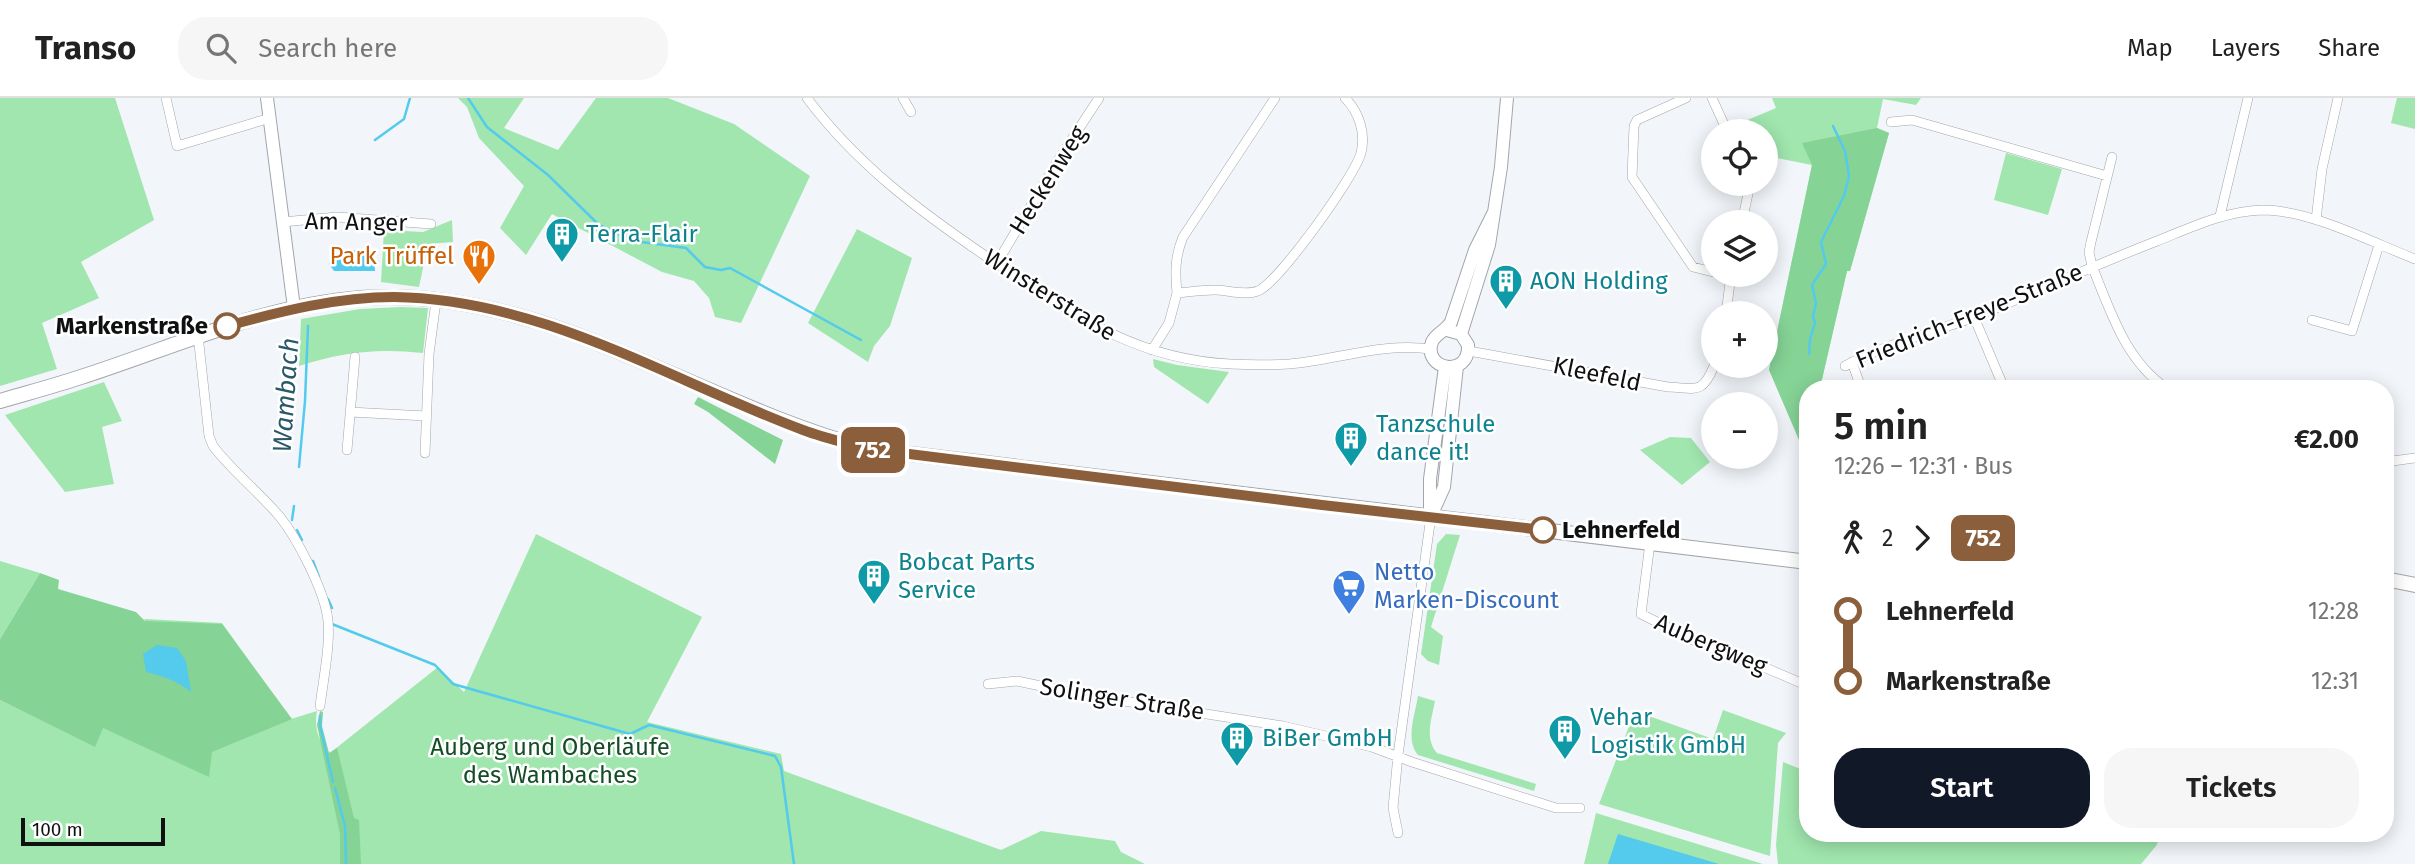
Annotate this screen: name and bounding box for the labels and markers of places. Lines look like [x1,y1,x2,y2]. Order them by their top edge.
building icon: Terra-Flair [543,215,581,264]
place label: Terra-Flair [586,220,699,248]
restaurant icon: Park Trüffel [460,237,498,286]
place label: Park Trüffel [330,242,454,270]
building icon: AON Holding [1487,262,1525,311]
place label: AON Holding [1530,267,1668,295]
place label: Markenstraße [56,312,208,340]
marker: Markenstraße [214,313,240,339]
place label: Tanzschule dance it! [1376,410,1495,466]
building icon: Tanzschule dance it! [1332,419,1370,468]
place label: Lehnerfeld [1562,516,1681,544]
marker: Lehnerfeld [1530,517,1556,543]
place label: Bobcat Parts Service [898,548,1035,604]
building icon: Bobcat Parts Service [855,557,893,606]
place label: Netto Marken-Discount [1374,558,1559,614]
supermarket icon: Netto Marken-Discount [1330,567,1368,616]
place label: Vehar Logistik GmbH [1590,703,1746,759]
building icon: Vehar Logistik GmbH [1546,712,1584,761]
building icon: BiBer GmbH [1218,719,1256,768]
place label: BiBer GmbH [1262,724,1393,752]

